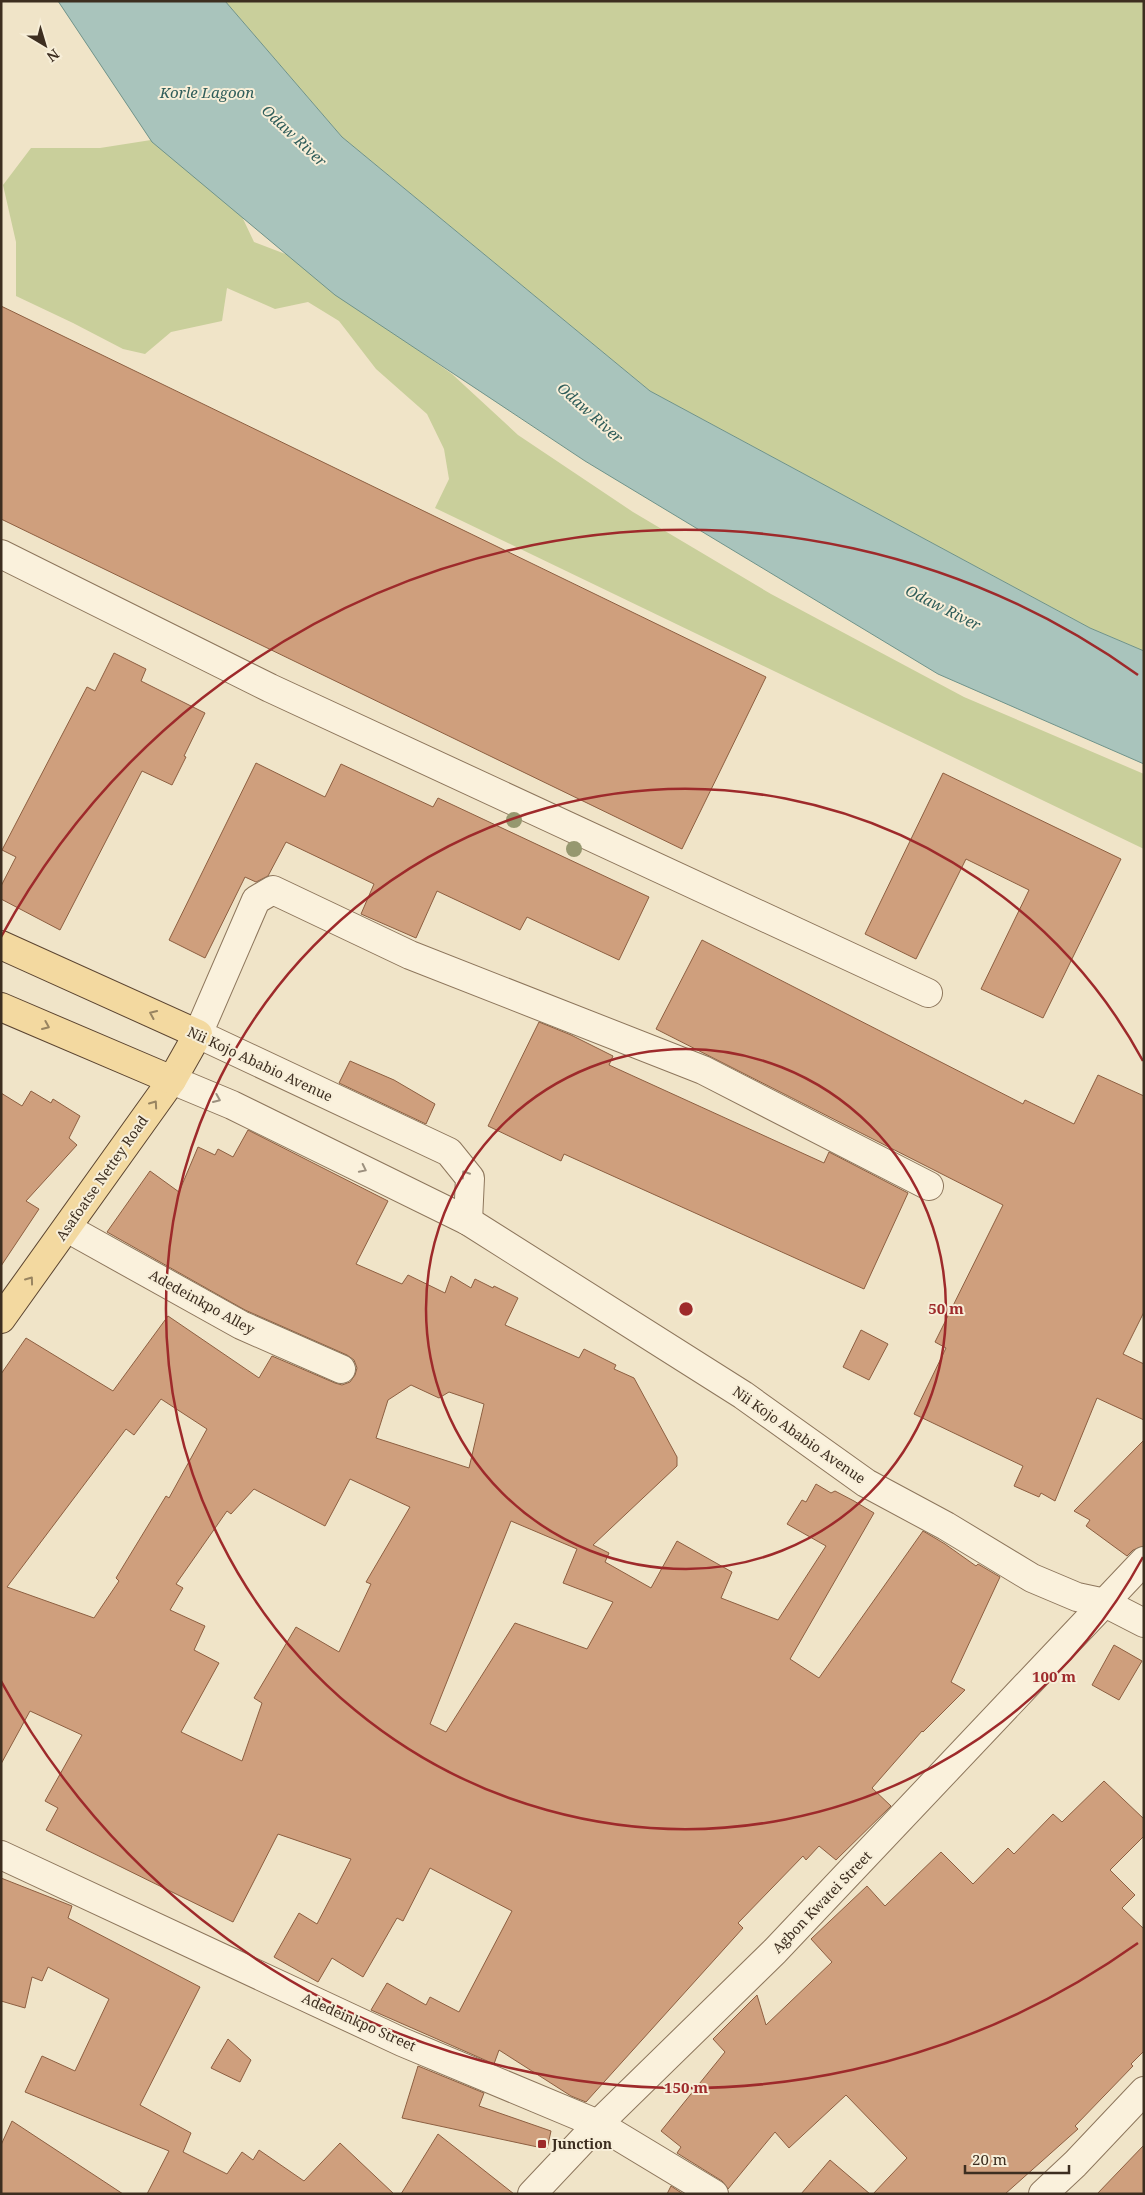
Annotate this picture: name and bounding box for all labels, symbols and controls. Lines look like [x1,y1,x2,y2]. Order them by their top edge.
north arrow [20,20,70,70]
text: N [43,45,64,67]
water label: Korle Lagoon [159,82,254,102]
water label: Odaw River [258,100,332,171]
water label: Odaw River [554,377,628,448]
water label: Odaw River [903,580,985,635]
one-way arrow [149,1010,158,1020]
one-way arrow [41,1020,50,1031]
street label: Nii Kojo Ababio Avenue [185,1022,336,1106]
one-way arrow [212,1092,221,1103]
one-way arrow [148,1101,157,1110]
street label: Asafoatse Nettey Road [51,1111,152,1244]
one-way arrow [358,1163,367,1173]
one-way arrow [461,1170,471,1179]
street label: Adedeinkpo Alley [146,1265,258,1338]
one-way arrow [24,1276,33,1285]
text: 50 m [928,1298,964,1318]
centre of rings [677,1300,695,1318]
street label: Nii Kojo Ababio Avenue [729,1382,869,1488]
text: 100 m [1032,1666,1076,1686]
street label: Agbon Kwatei Street [768,1846,876,1957]
street label: Adedeinkpo Street [299,1988,419,2055]
text: 150 m [664,2077,708,2097]
place label: Junction [551,2134,612,2153]
marker: Junction [536,2138,548,2150]
scale bar [965,2142,1069,2174]
text: 20 m [972,2149,1007,2169]

